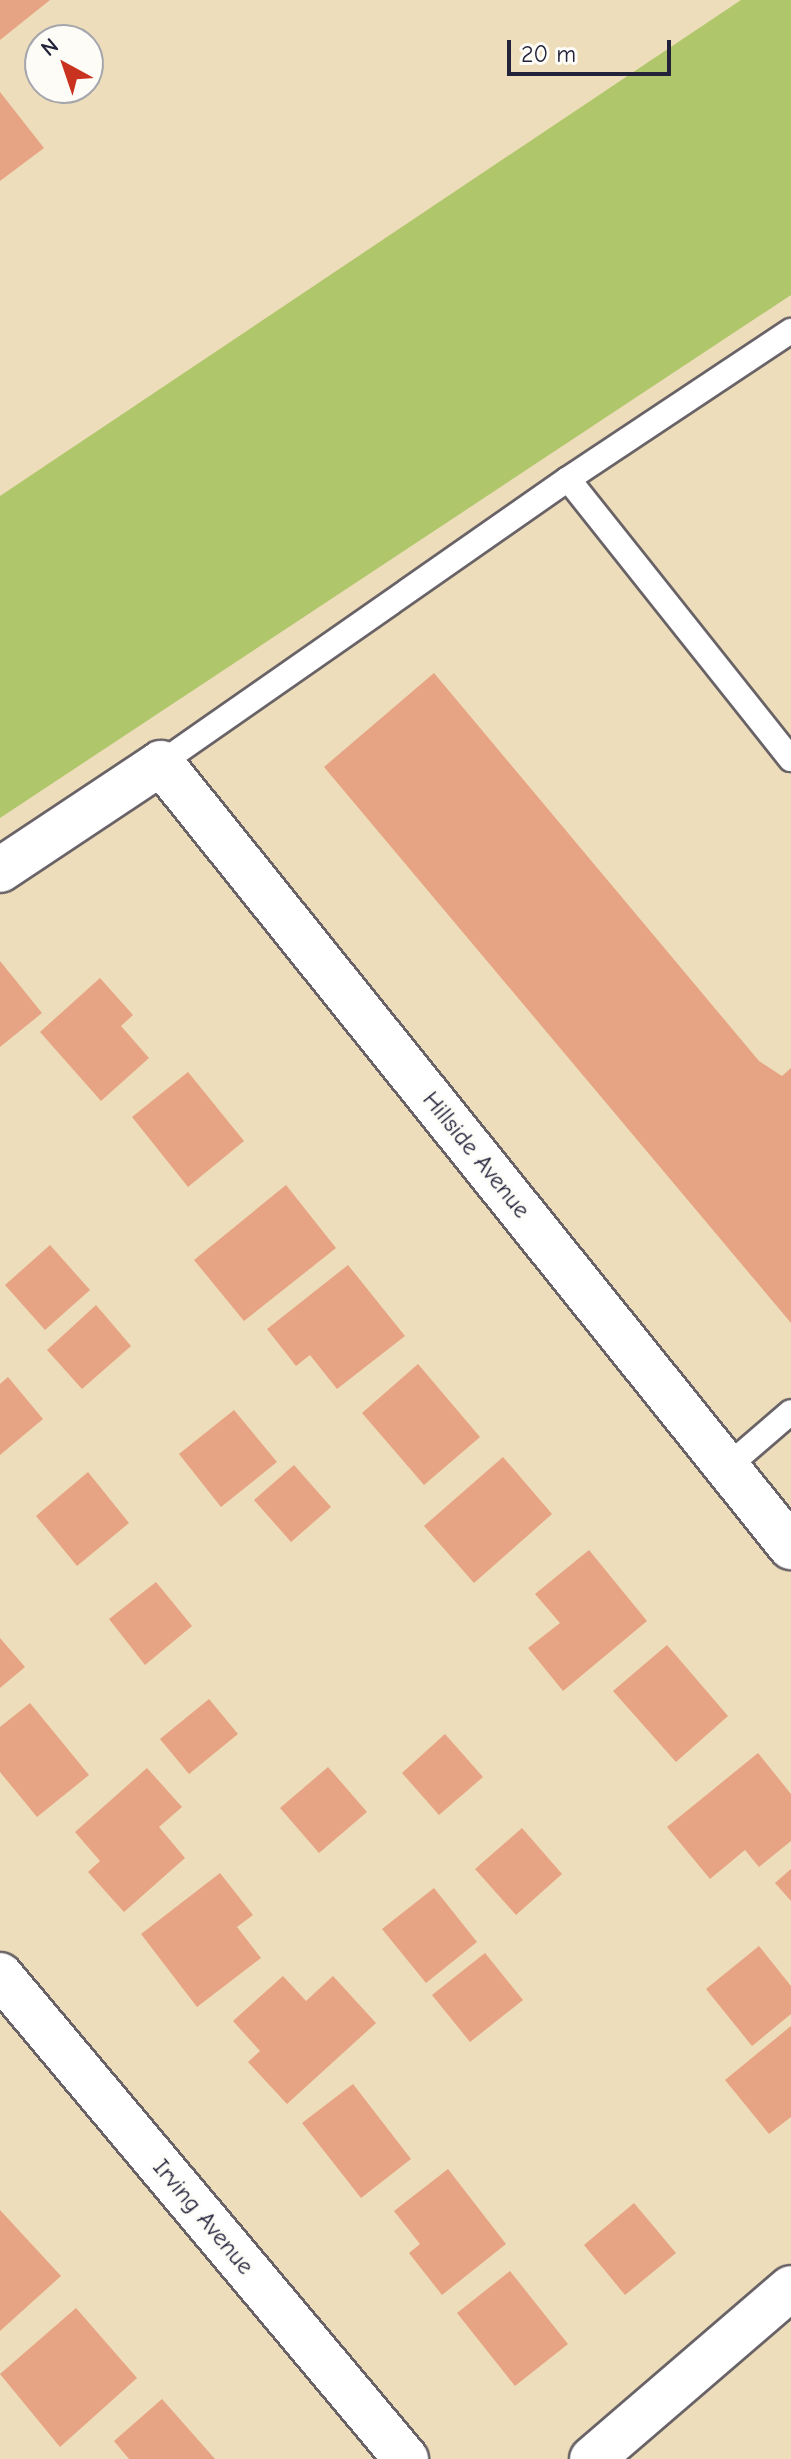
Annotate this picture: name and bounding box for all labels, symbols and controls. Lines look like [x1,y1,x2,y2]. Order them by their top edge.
north arrow [24,24,104,104]
scale bar [511,24,675,74]
text: N [36,33,64,62]
text: 20 m [521,40,576,68]
street label: Hillside Avenue [416,1086,536,1224]
street label: Irving Avenue [146,2154,260,2280]

